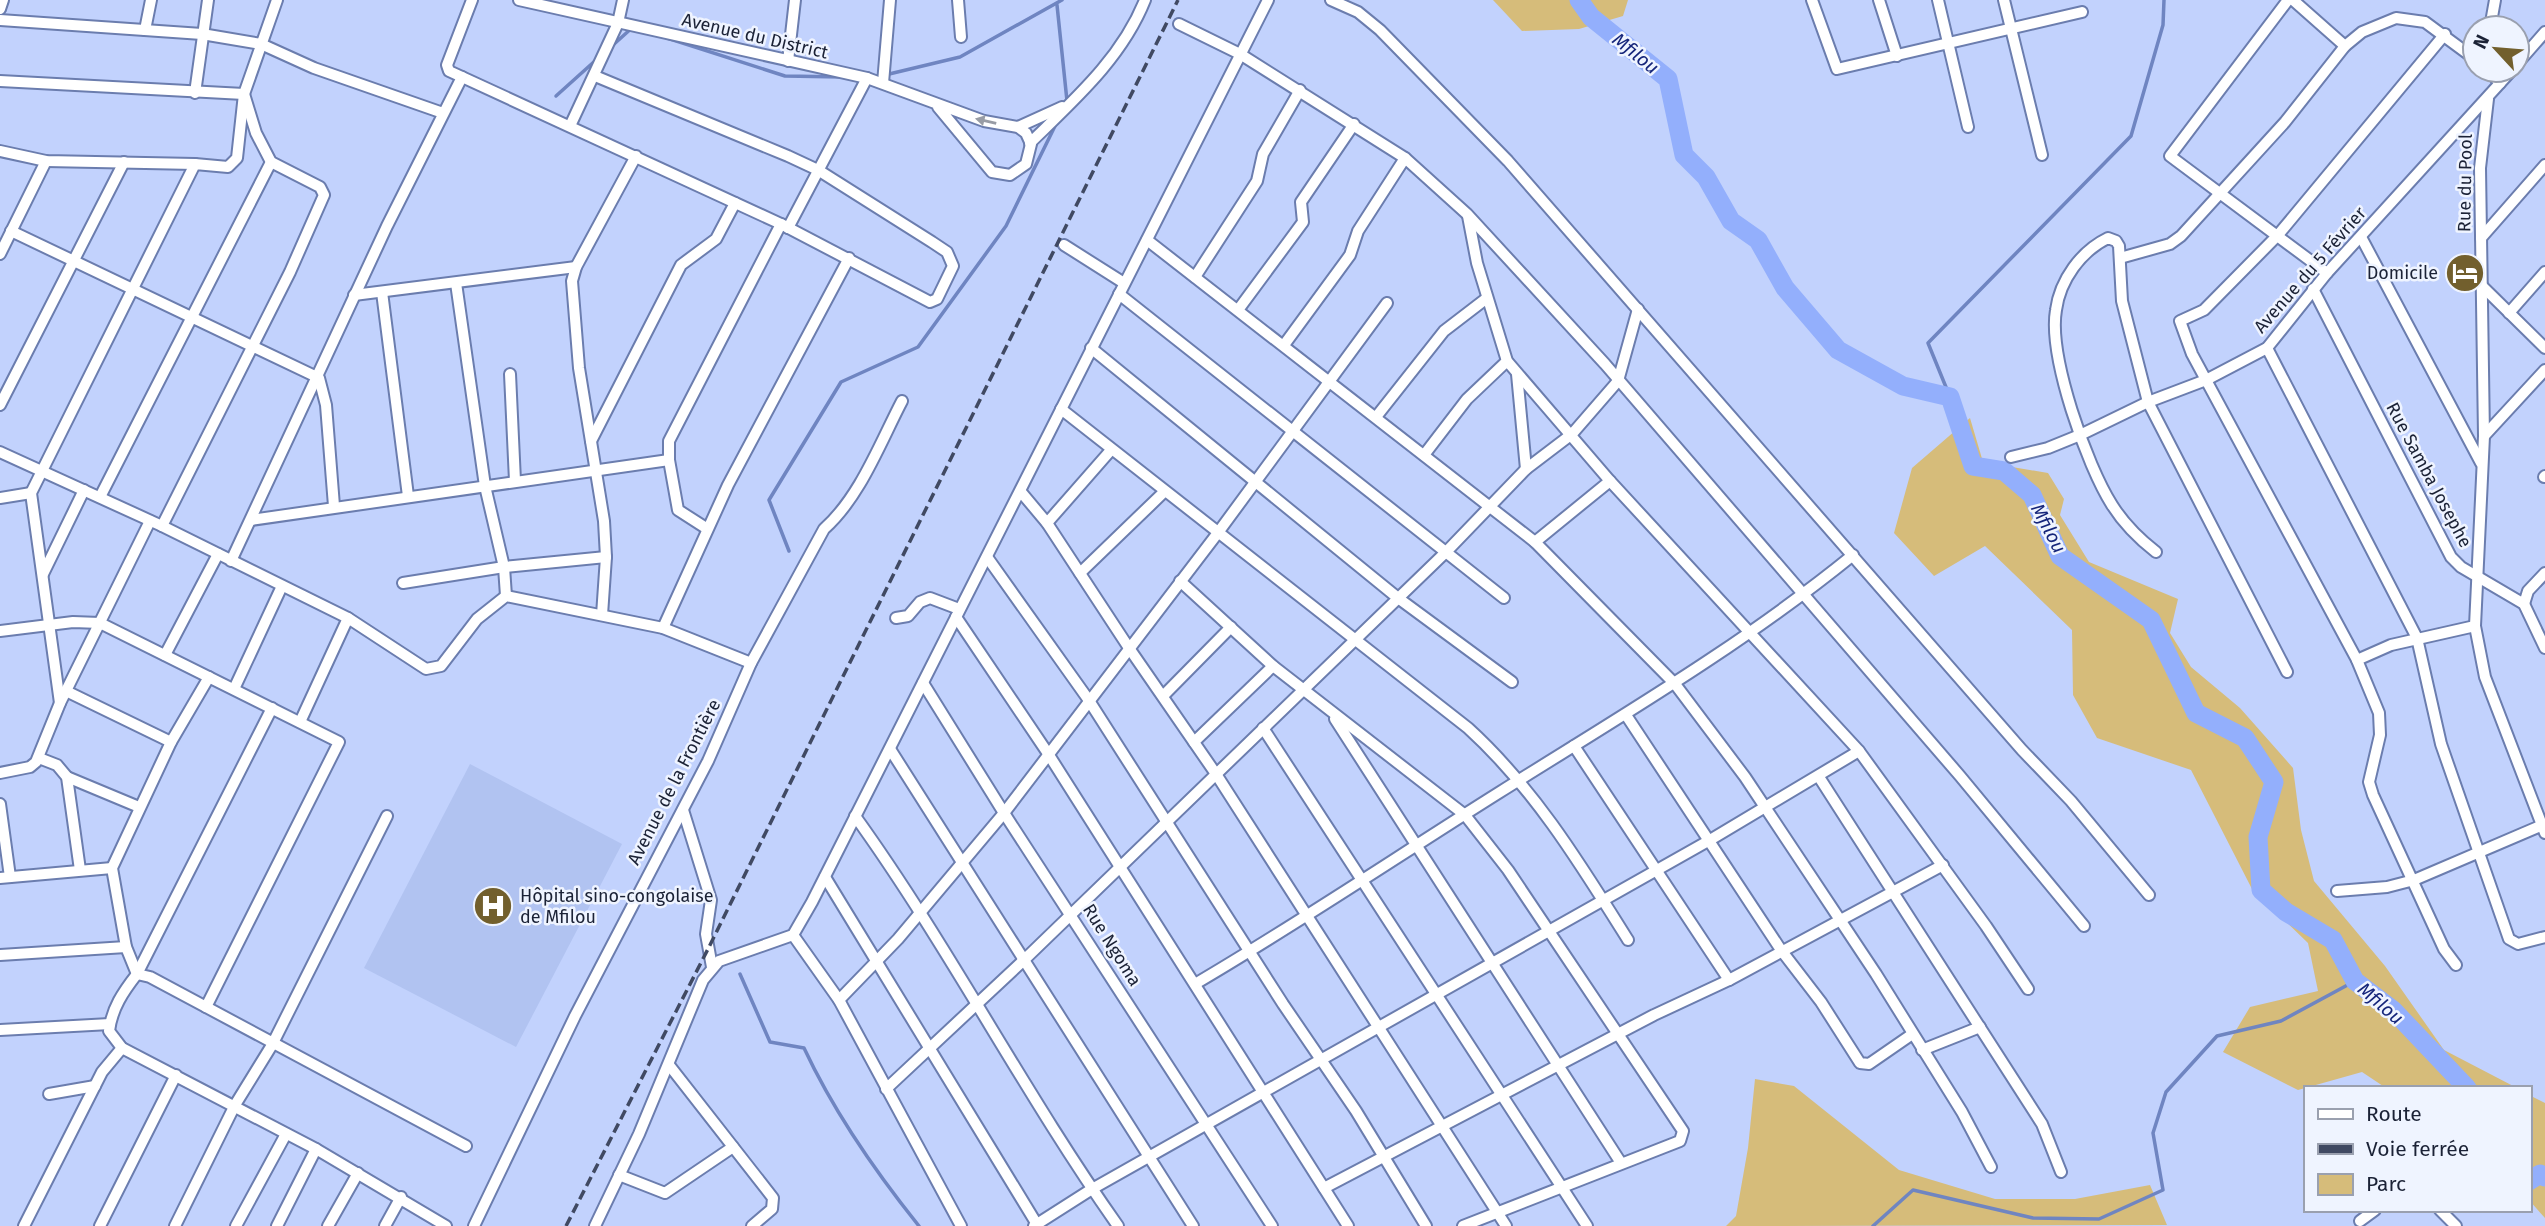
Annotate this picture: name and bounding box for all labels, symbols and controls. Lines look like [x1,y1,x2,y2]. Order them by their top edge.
street label: Avenue du District [680,8,831,64]
north arrow [2461,14,2531,84]
water label: Mfilou [1608,28,1664,79]
text: N [2468,31,2494,52]
one-way arrow [975,115,997,126]
street label: Rue du Pool [2453,134,2477,232]
street label: Avenue du 5 Février [2249,202,2371,338]
hotel icon: Domicile [2444,252,2486,294]
place label: Domicile [2367,262,2438,284]
street label: Rue Samba Josephe [2381,399,2477,551]
water label: Mfilou [2026,499,2071,557]
street label: Avenue de la Frontière [623,696,725,868]
hospital icon: Hôpital sino-congolaise de Mfilou [472,885,514,927]
place label: Hôpital sino-congolaise de Mfilou [520,885,714,928]
street label: Rue Ngoma [1078,900,1146,990]
water label: Mfilou [2353,977,2408,1029]
legend [2304,1086,2531,1212]
text: Route [2366,1101,2422,1127]
text: Voie ferrée [2366,1136,2469,1162]
text: Parc [2366,1171,2406,1197]

